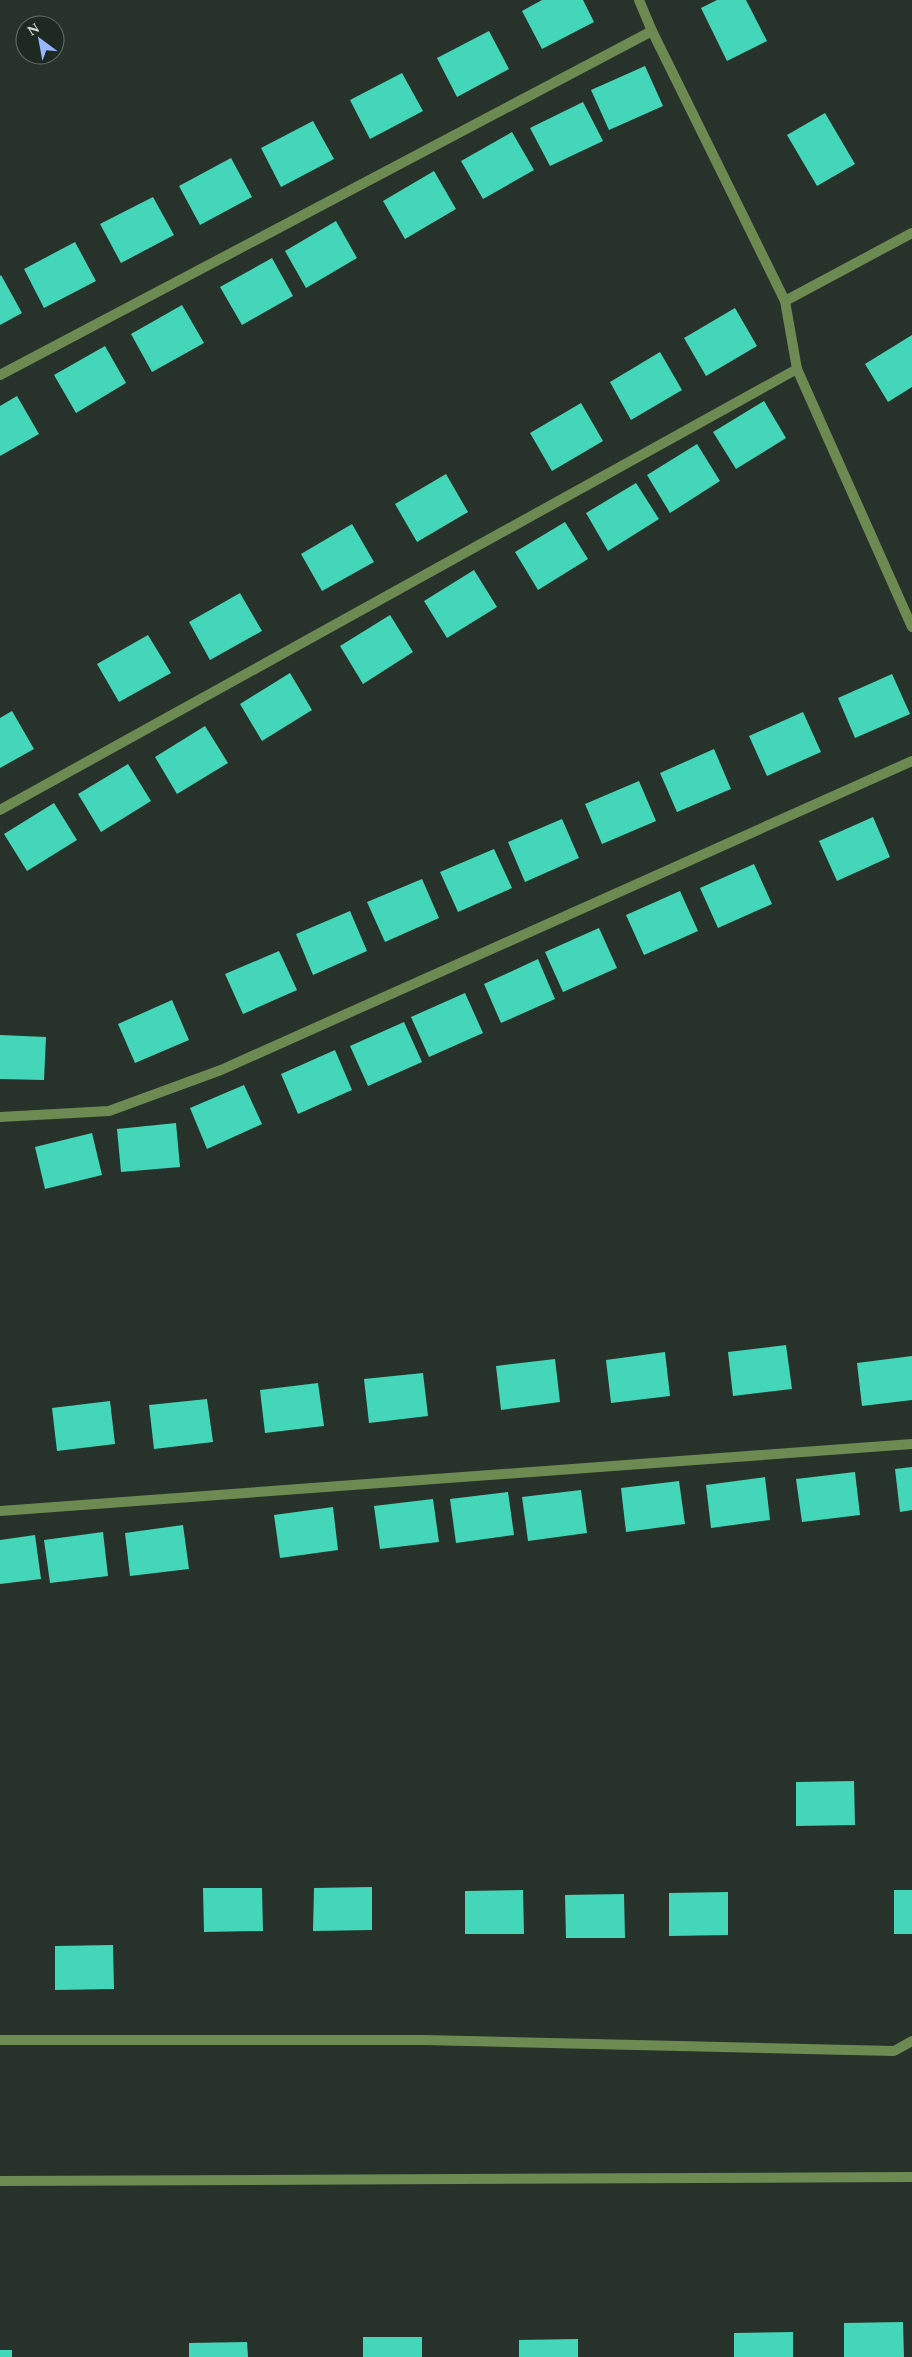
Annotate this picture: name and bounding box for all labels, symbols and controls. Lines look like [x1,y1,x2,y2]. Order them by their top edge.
north arrow [15,15,65,65]
text: N [23,17,44,41]

